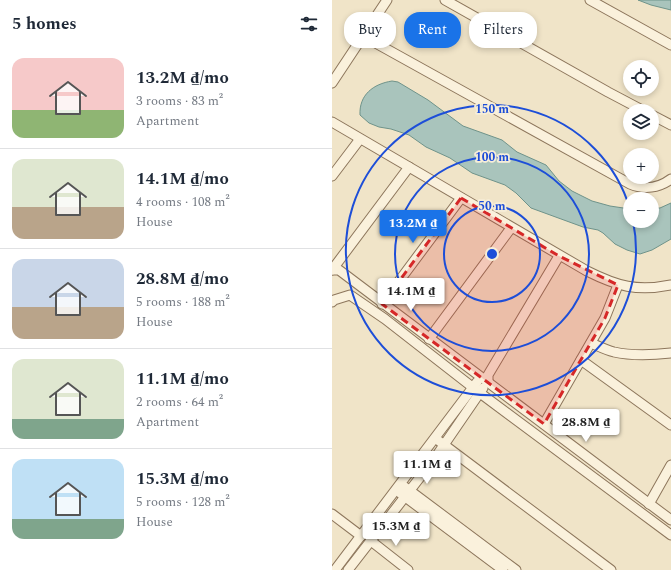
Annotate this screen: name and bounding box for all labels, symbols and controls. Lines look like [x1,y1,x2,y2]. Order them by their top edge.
text: 5 homes [12,11,77,37]
chip: Buy [344,12,396,48]
chip: Rent [404,12,461,48]
chip: Filters [469,12,537,48]
icon: filters [298,13,320,35]
map controls [623,60,659,228]
button: locate [623,60,659,96]
text: 13.2M ₫/mo [136,65,229,91]
icon: home [44,74,92,122]
text: 3 rooms · 83 m² [136,91,223,111]
text: 150 m [475,100,509,119]
button: layers [623,104,659,140]
text: Apartment [136,111,199,131]
text: 100 m [475,148,509,167]
button: + [623,148,659,184]
text: 14.1M ₫/mo [136,166,229,192]
icon: home [44,175,92,223]
text: 4 rooms · 108 m² [136,192,230,212]
button: − [623,192,659,228]
text: 50 m [478,197,506,216]
pin: 13.2M ₫ [376,210,450,244]
text: House [136,212,173,232]
text: 13.2M ₫ [389,213,437,233]
centre of rings [485,247,499,261]
text: 28.8M ₫/mo [136,266,229,292]
icon: home [44,275,92,323]
pin: 14.1M ₫ [374,278,448,312]
text: 14.1M ₫ [387,281,435,301]
text: 5 rooms · 188 m² [136,292,230,312]
text: House [136,312,173,332]
text: 11.1M ₫/mo [136,366,229,392]
icon: home [44,375,92,423]
text: 2 rooms · 64 m² [136,392,223,412]
pin: 28.8M ₫ [549,409,623,443]
text: Apartment [136,412,199,432]
text: 28.8M ₫ [562,412,610,432]
pin: 11.1M ₫ [390,451,464,485]
text: 11.1M ₫ [403,454,451,474]
text: 15.3M ₫/mo [136,466,229,492]
icon: home [44,475,92,523]
text: 5 rooms · 128 m² [136,492,230,512]
text: House [136,512,173,532]
pin: 15.3M ₫ [359,513,433,547]
text: 15.3M ₫ [372,516,420,536]

